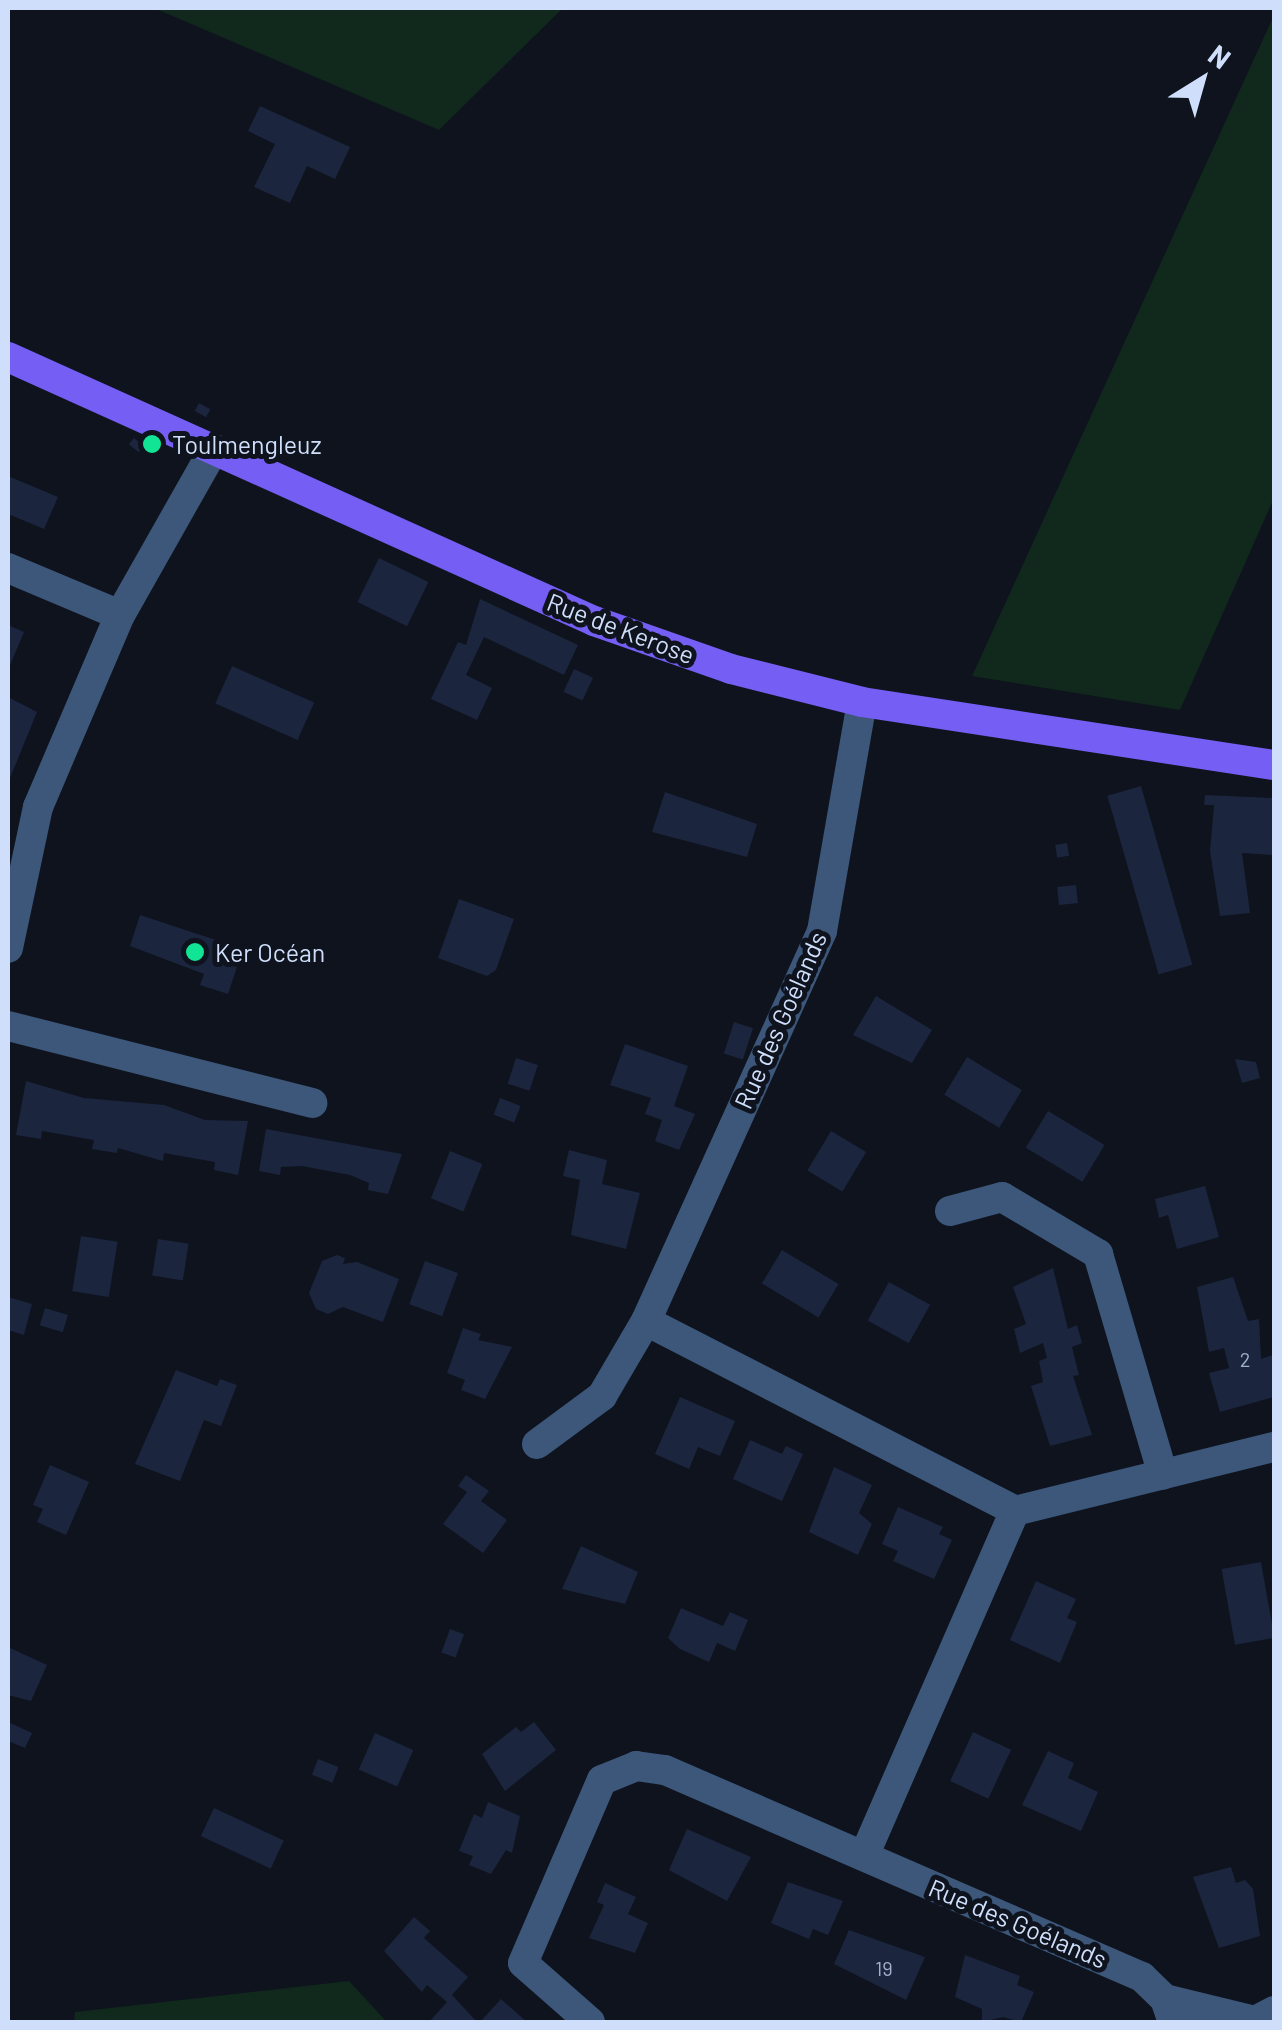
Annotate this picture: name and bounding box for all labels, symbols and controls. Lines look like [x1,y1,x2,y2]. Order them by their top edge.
north arrow [1152,30,1252,130]
text: N [1202,37,1238,75]
place label: Toulmengleuz [172,429,322,459]
marker: Toulmengleuz [141,433,163,455]
street label: Rue de Kerose [543,586,699,670]
street label: Rue des Goélands [728,927,832,1113]
place label: Ker Océan [215,937,325,967]
marker: Ker Océan [184,941,206,963]
house number: 2 [1240,1347,1250,1371]
street label: Rue des Goélands [924,1872,1112,1974]
house number: 19 [875,1956,893,1980]

